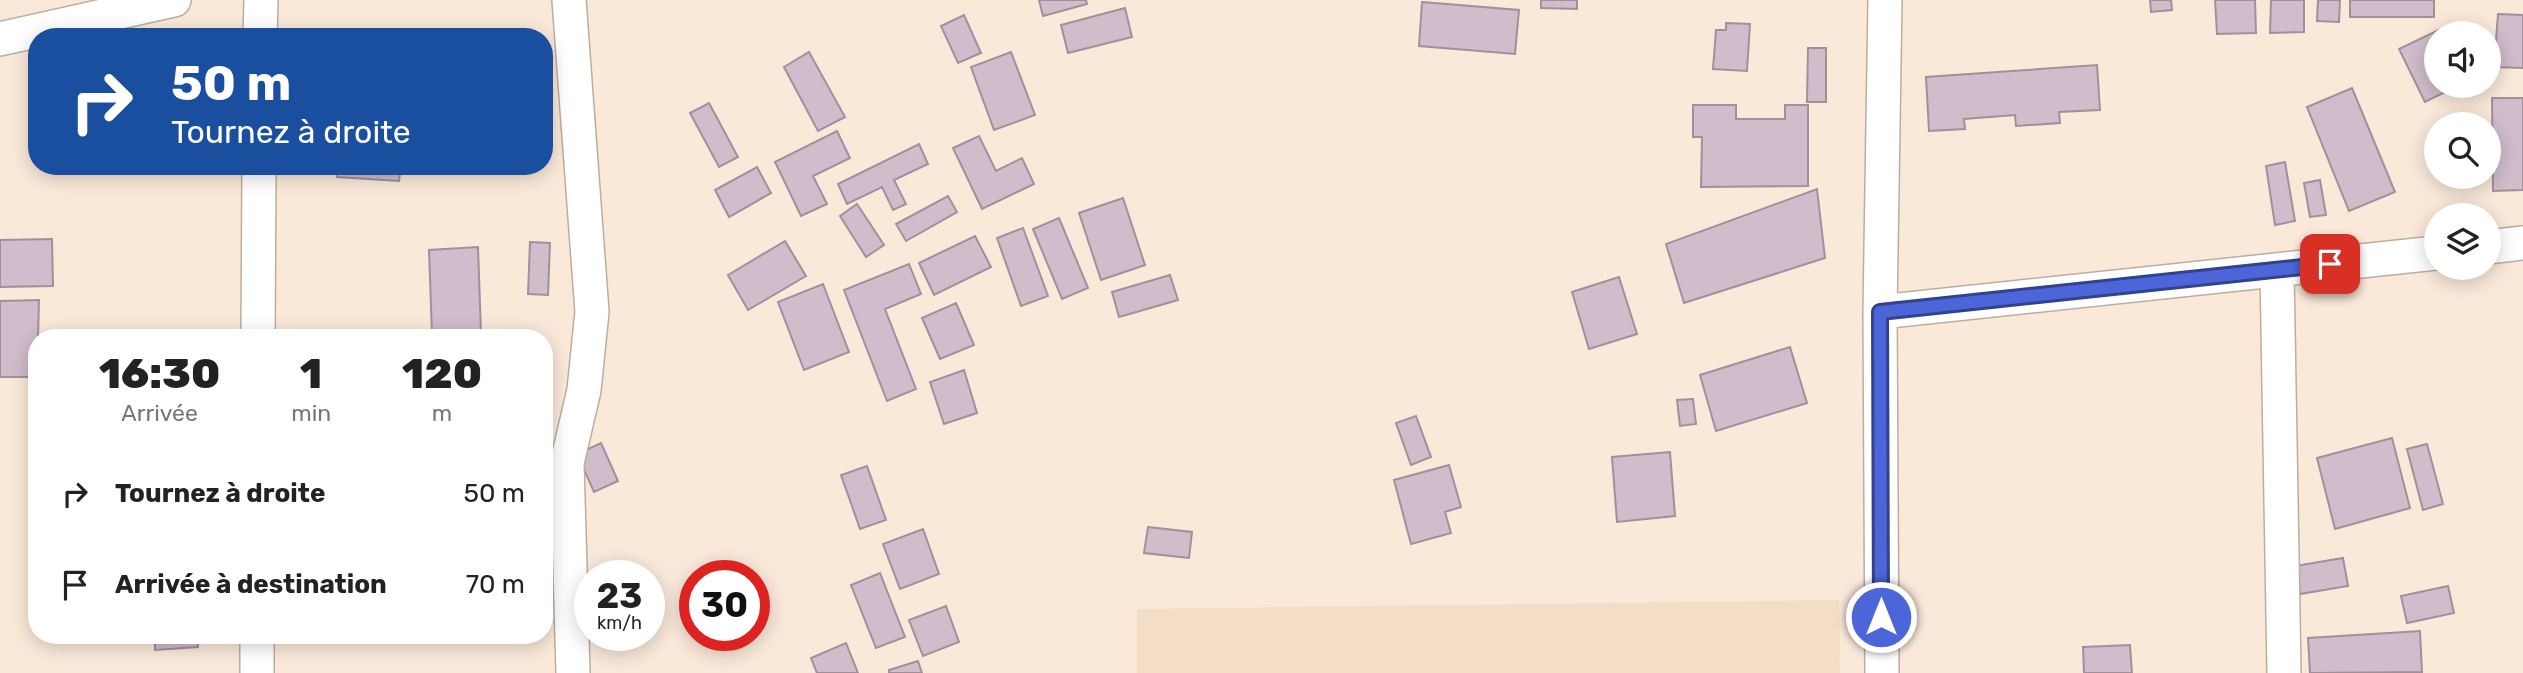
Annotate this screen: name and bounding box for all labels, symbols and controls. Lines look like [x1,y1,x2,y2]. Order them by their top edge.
map controls [2424,21,2501,280]
button: sound [2424,21,2501,98]
text: 50 m [171,54,291,112]
icon: right [56,56,147,147]
button: search [2424,112,2501,189]
text: Tournez à droite [171,113,411,151]
button: layers [2424,203,2501,280]
pin [2300,234,2360,294]
icon: arrive [2311,245,2349,283]
text: 16:30 [99,349,220,399]
text: 1 [300,349,322,399]
text: 120 [402,349,482,399]
text: Arrivée [121,399,198,427]
text: min [291,399,331,427]
text: m [432,399,452,427]
icon: right [56,475,94,513]
text: Tournez à droite [115,478,325,509]
text: 50 m [464,478,525,509]
speed limit sign: 30 [679,560,770,651]
icon: arrive [56,566,94,604]
text: Arrivée à destination [115,569,387,600]
text: 70 m [466,569,525,600]
text: 23 [597,575,642,617]
position arrow [1844,580,1918,654]
text: km/h [597,612,642,634]

